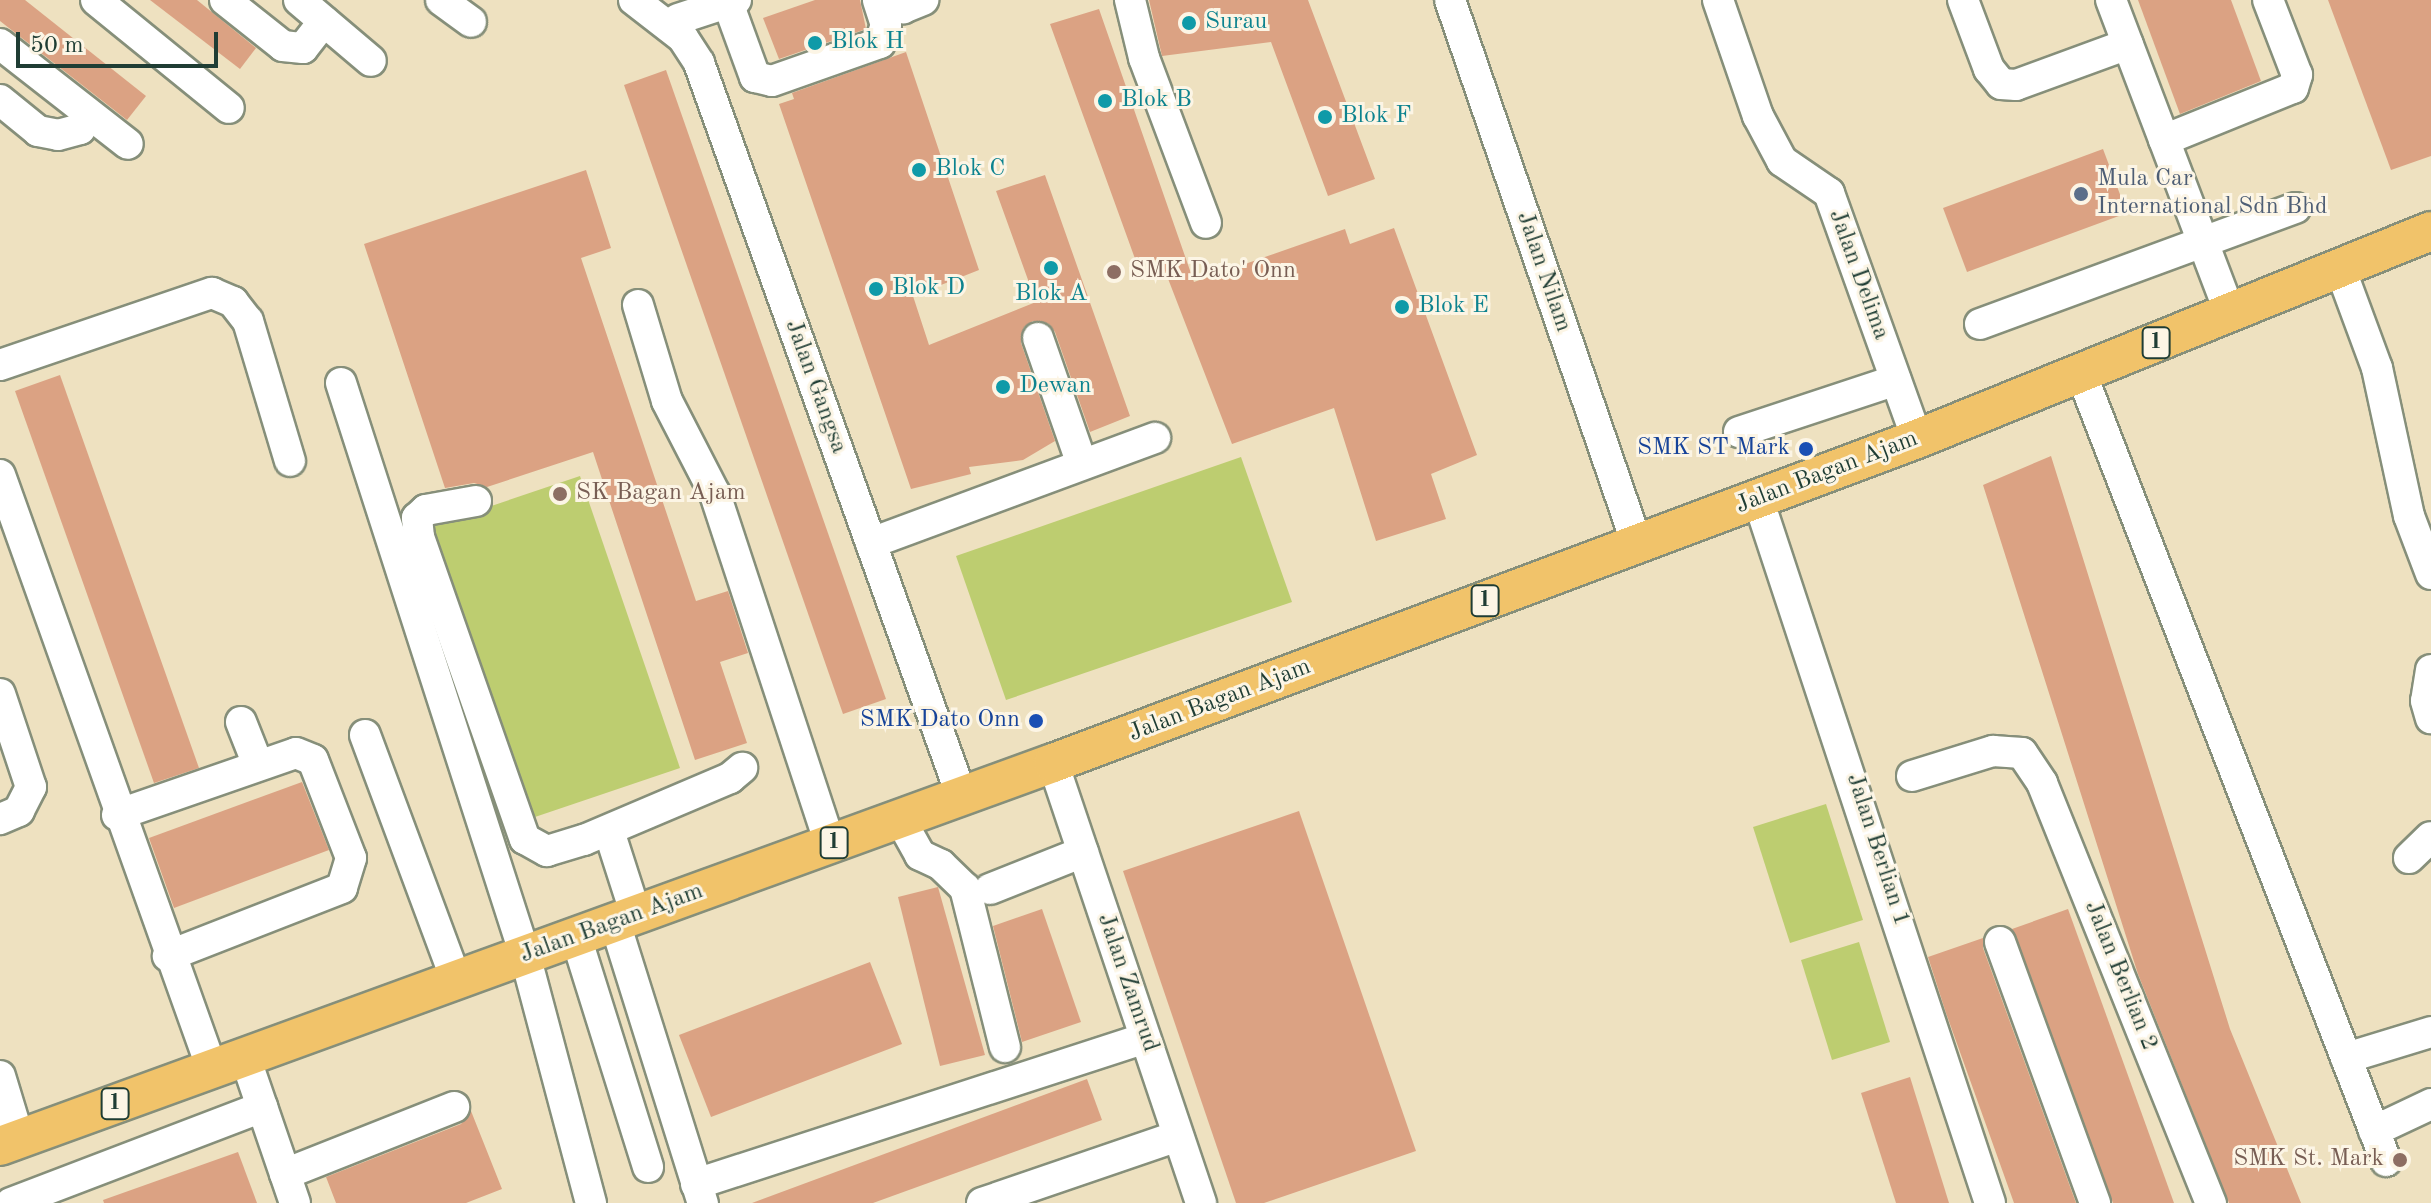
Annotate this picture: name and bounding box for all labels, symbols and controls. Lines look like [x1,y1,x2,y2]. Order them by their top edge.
place label: Surau [1205,9,1267,37]
marker: Surau [1180,14,1198,32]
scale bar [20,16,222,66]
place label: Blok H [831,29,904,57]
text: 50 m [30,34,84,58]
marker: Blok H [806,34,824,52]
place label: Blok B [1121,87,1192,115]
marker: Blok B [1096,92,1114,110]
place label: Blok F [1341,103,1411,131]
marker: Blok F [1316,108,1334,126]
place label: Blok C [935,156,1005,184]
marker: Blok C [910,161,928,179]
place label: Mula Car International Sdn Bhd [2097,166,2328,222]
marker: Mula Car International Sdn Bhd [2072,185,2090,203]
street label: Jalan Delima [1821,206,1895,344]
street label: Jalan Nilam [1509,208,1577,336]
place label: SMK Dato' Onn [1130,258,1296,286]
marker: Blok A [1042,259,1060,277]
marker: SMK Dato' Onn [1105,263,1123,281]
place label: Blok D [892,275,965,303]
marker: Blok D [867,280,885,298]
place label: Blok A [1015,281,1087,309]
place label: Blok E [1418,293,1489,321]
marker: Blok E [1393,298,1411,316]
street label: Jalan Gangsa [777,316,853,458]
road number: 1 [2140,325,2172,361]
place label: Dewan [1019,373,1091,401]
marker: Dewan [994,378,1012,396]
street label: Jalan Bagan Ajam [1732,425,1922,521]
place label: SMK ST Mark [1637,435,1790,463]
marker: SMK ST Mark [1797,440,1815,458]
place label: SK Bagan Ajam [576,480,746,508]
marker: SK Bagan Ajam [551,485,569,503]
road number: 1 [1469,583,1501,619]
street label: Jalan Bagan Ajam [1125,653,1315,749]
place label: SMK Dato Onn [860,707,1020,735]
marker: SMK Dato Onn [1027,712,1045,730]
street label: Jalan Berlian 1 [1839,770,1915,930]
road number: 1 [818,825,850,861]
street label: Jalan Bagan Ajam [517,878,707,970]
street label: Jalan Berlian 2 [2077,897,2163,1055]
street label: Jalan Zamrud [1090,910,1164,1056]
road number: 1 [99,1086,131,1122]
place label: SMK St. Mark [2233,1146,2384,1174]
marker: SMK St. Mark [2391,1151,2409,1169]

